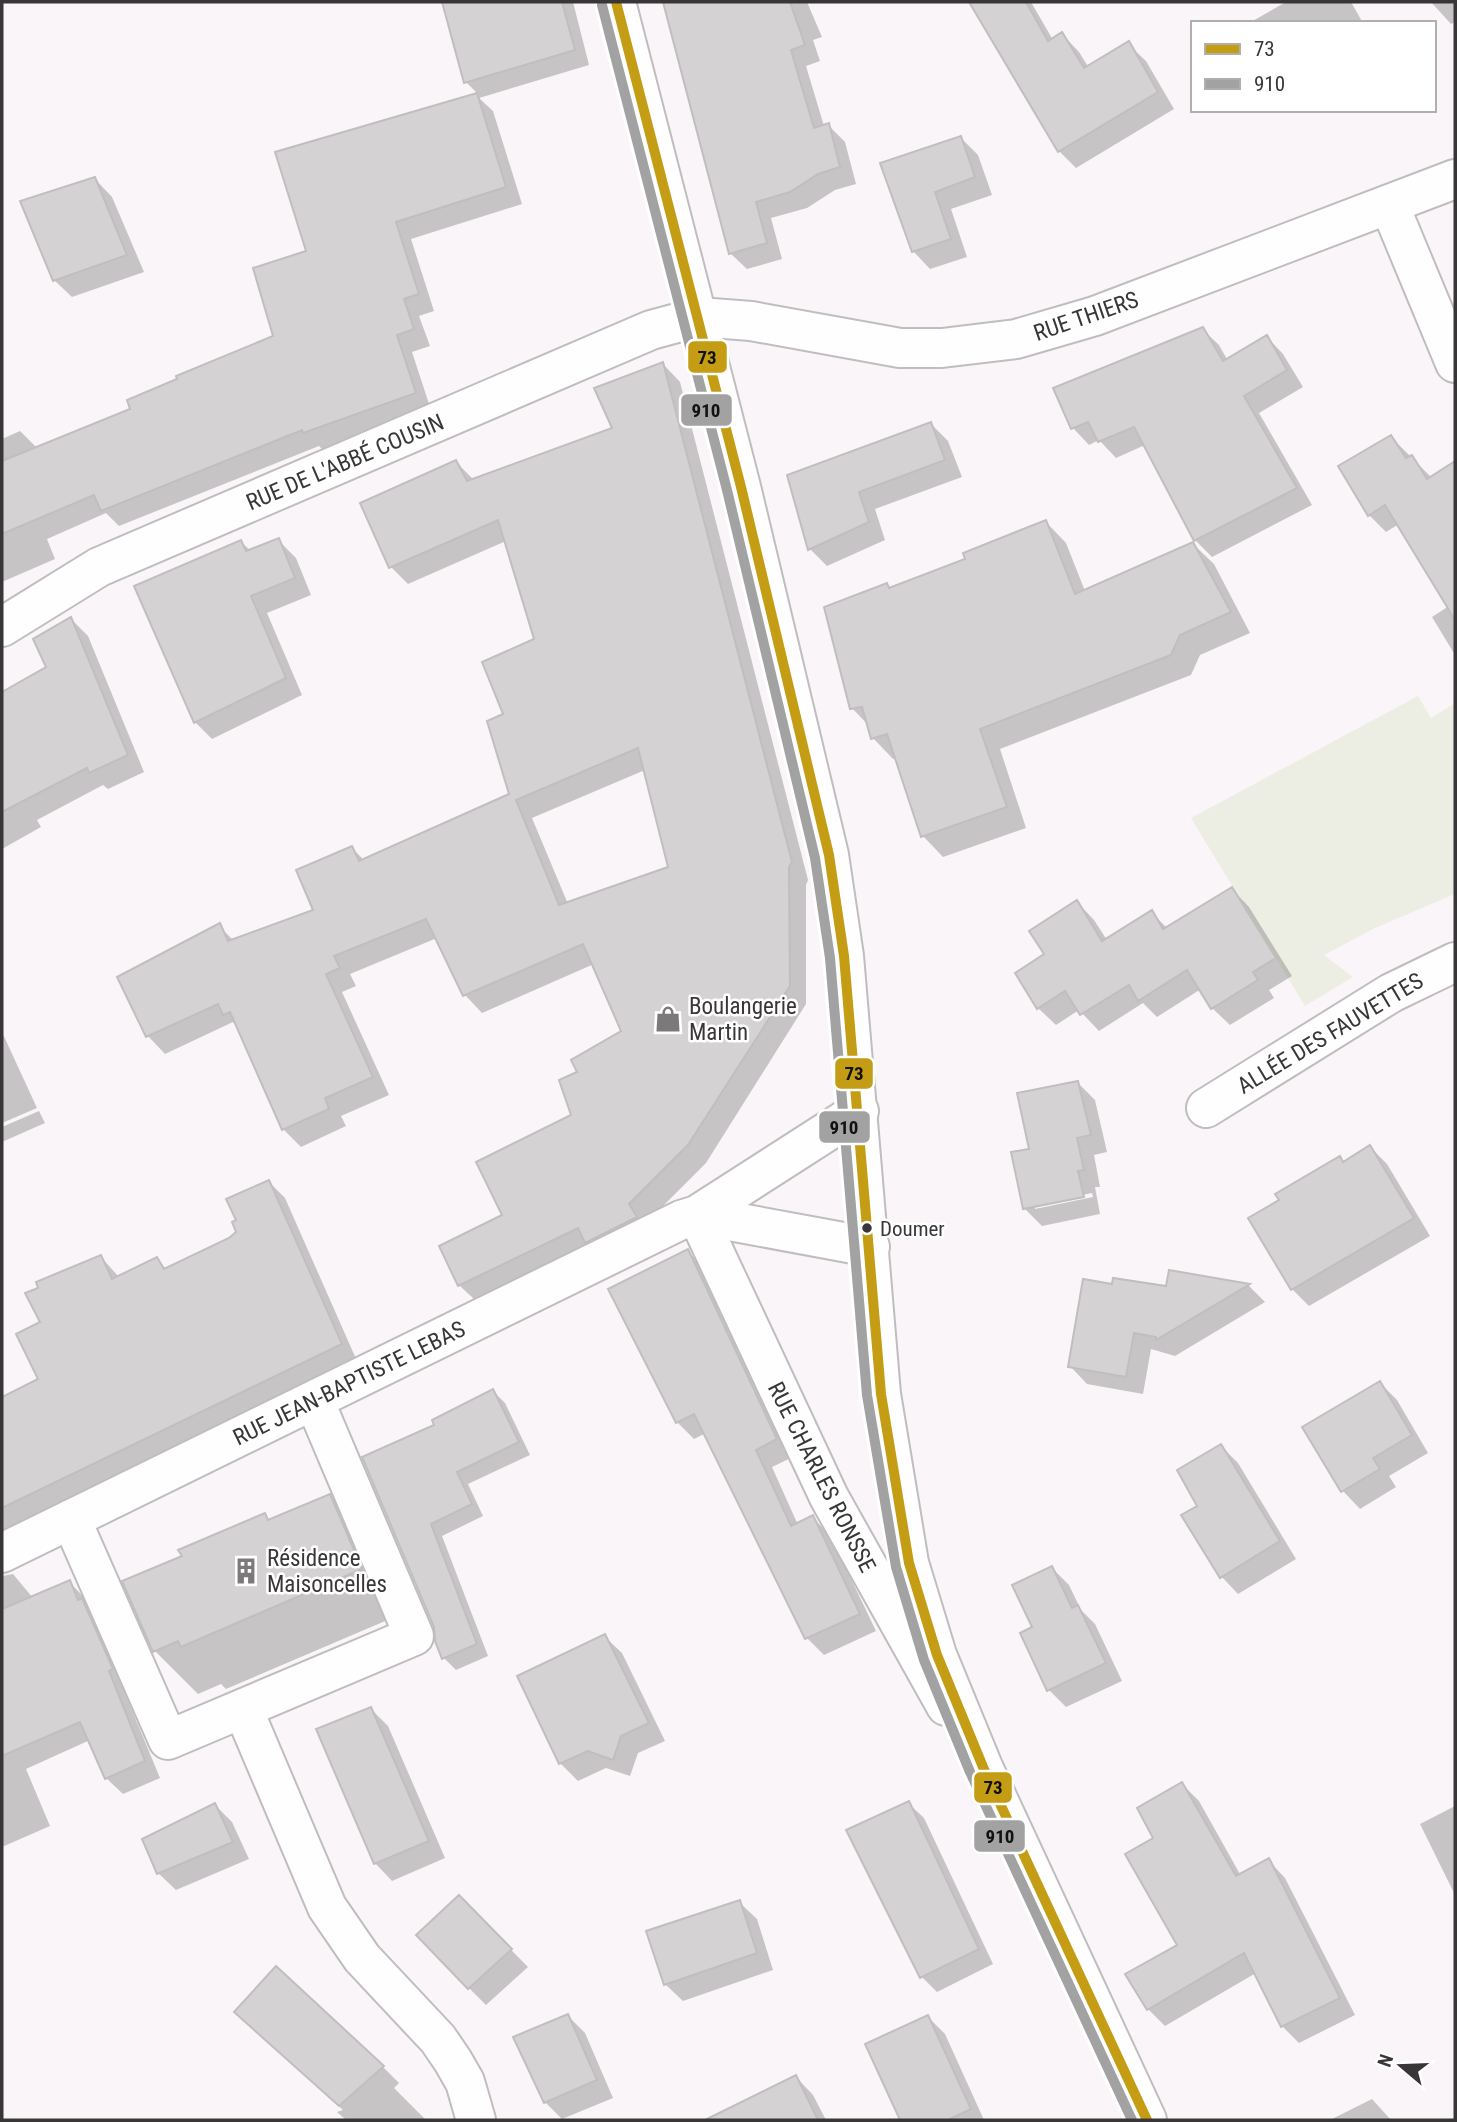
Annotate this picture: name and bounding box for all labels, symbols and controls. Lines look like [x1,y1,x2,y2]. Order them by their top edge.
legend [1191,21,1436,112]
text: 73 [1254,37,1275,61]
text: 910 [1254,72,1285,96]
street label: RUE THIERS [1030,286,1142,347]
line badge: 73 [687,340,728,374]
text: 73 [697,346,717,369]
line badge: 910 [680,393,733,427]
text: 910 [692,399,720,422]
street label: RUE DE L'ABBÉ COUSIN [242,408,448,516]
street label: ALLÉE DES FAUVETTES [1232,966,1428,1100]
place label: Boulangerie Martin [689,993,797,1046]
shop icon: Boulangerie Martin [653,1004,683,1034]
line badge: 73 [834,1057,874,1090]
text: 73 [844,1062,864,1085]
line badge: 910 [818,1110,871,1144]
text: 910 [830,1116,858,1139]
place label: Doumer [880,1217,945,1241]
marker: Doumer [860,1221,874,1235]
street label: RUE JEAN-BAPTISTE LEBAS [229,1316,470,1451]
street label: RUE CHARLES RONSSE [762,1378,881,1577]
place label: Résidence Maisoncelles [267,1545,387,1598]
building icon: Résidence Maisoncelles [231,1556,261,1586]
line badge: 73 [973,1771,1013,1804]
text: 73 [983,1776,1003,1799]
line badge: 910 [973,1819,1026,1853]
text: 910 [986,1825,1014,1848]
north arrow [1366,2031,1436,2101]
text: N [1373,2051,1398,2070]

